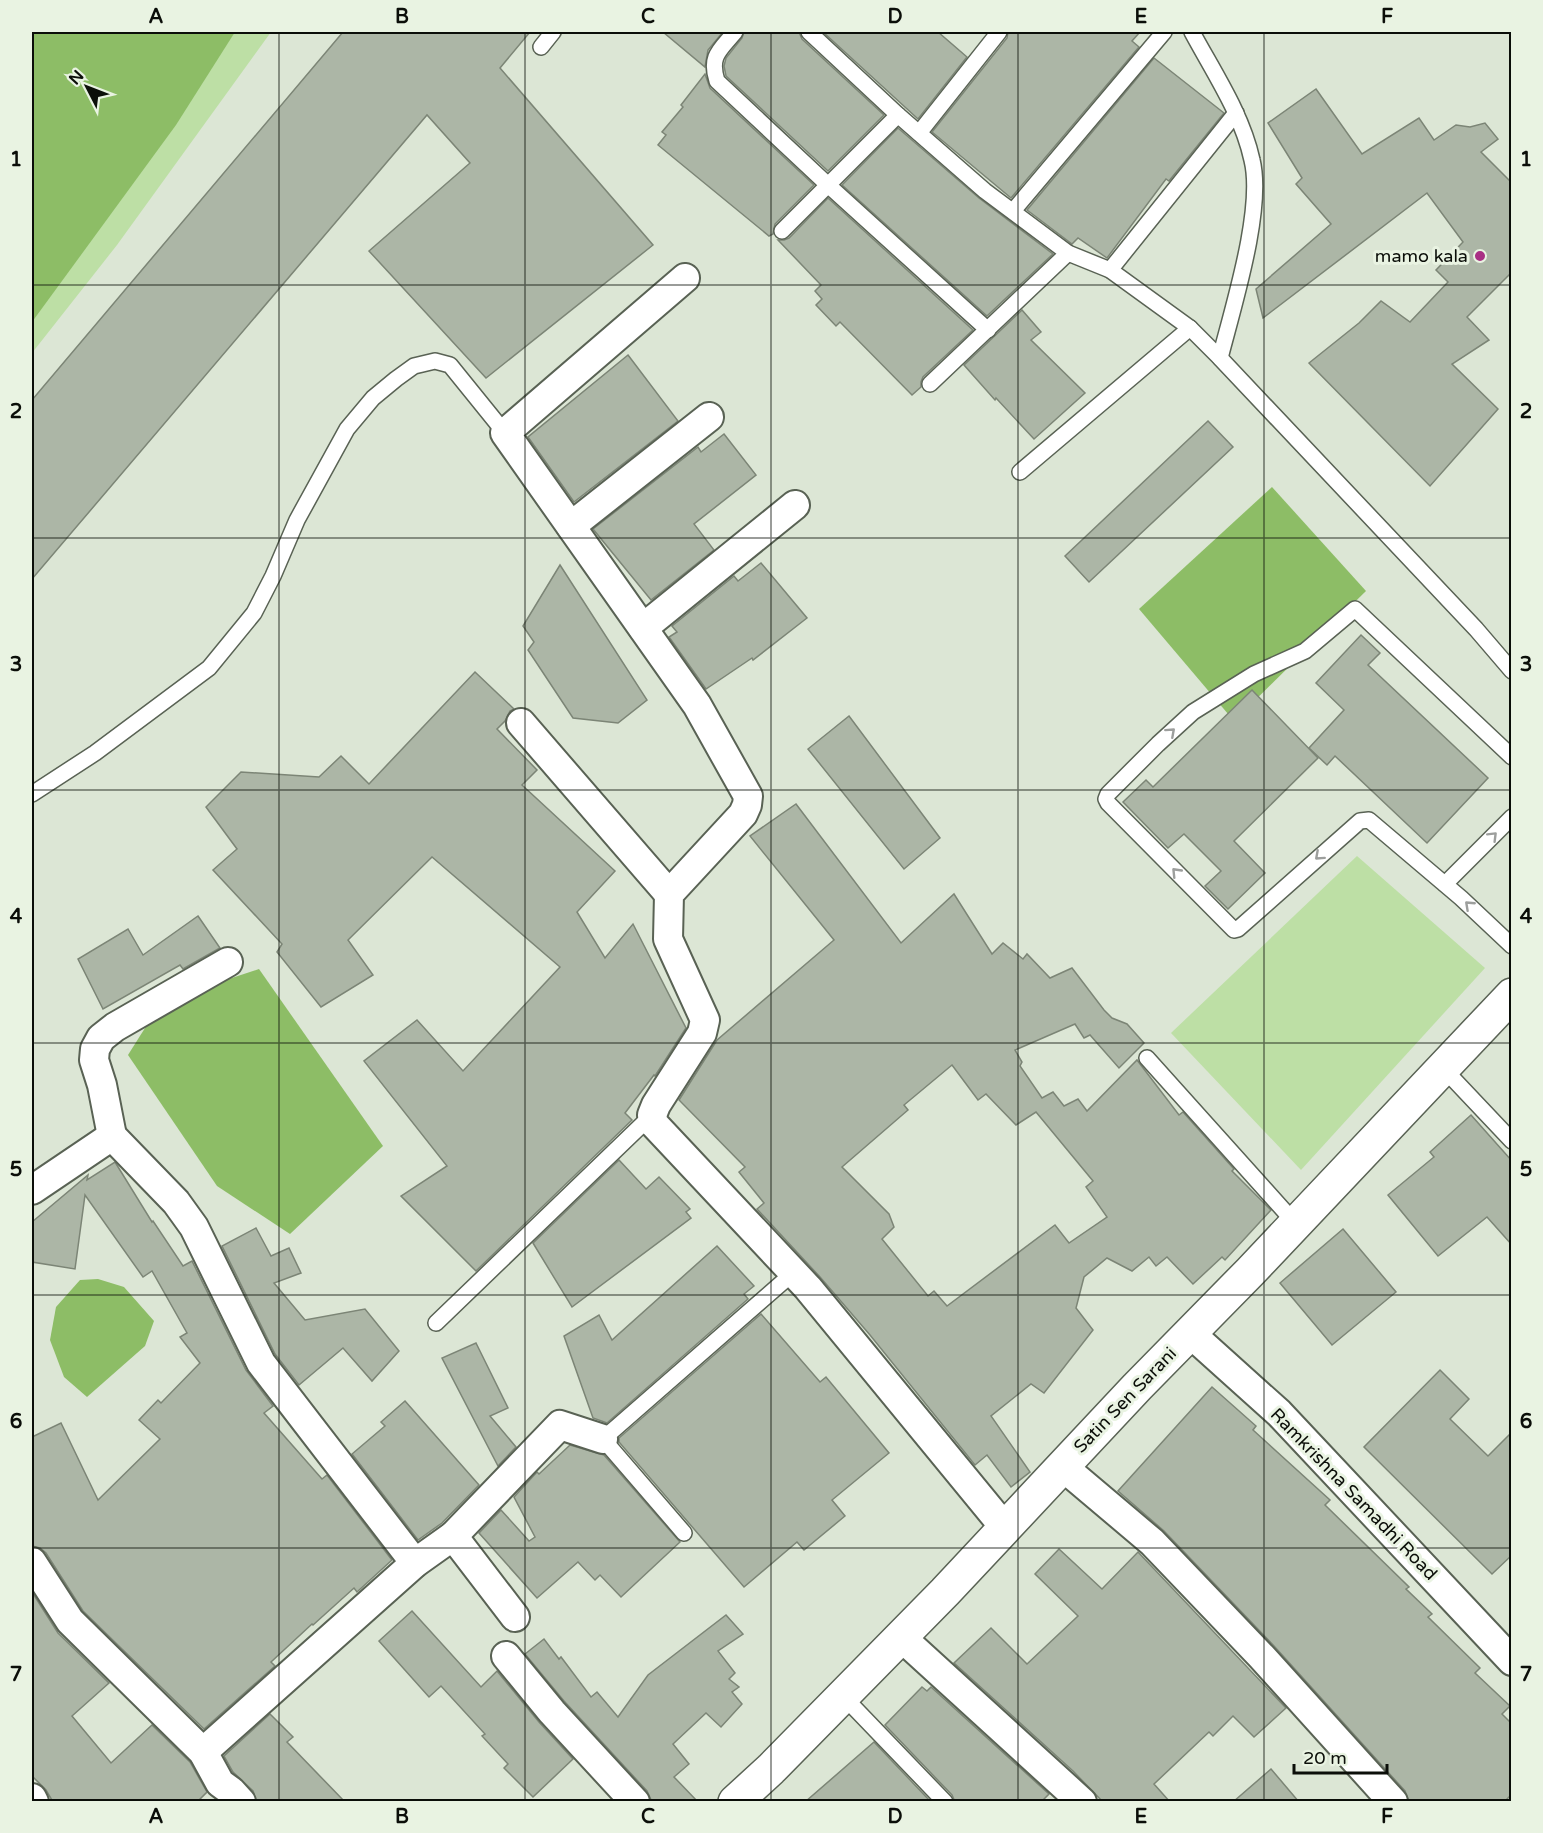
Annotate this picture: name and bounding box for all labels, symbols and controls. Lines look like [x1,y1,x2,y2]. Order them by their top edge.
text: A [149,5,164,29]
text: B [395,5,409,29]
text: C [641,5,655,29]
text: D [887,5,903,29]
text: E [1135,5,1148,29]
text: F [1381,5,1393,29]
north arrow [57,57,117,117]
text: N [65,66,88,89]
text: 1 [10,148,22,172]
text: 1 [1520,148,1532,172]
place label: mamo kala [1375,245,1468,267]
marker: mamo kala [1473,249,1487,263]
text: 2 [10,400,22,424]
text: 2 [1520,400,1532,424]
text: 3 [10,653,22,677]
text: 3 [1520,653,1532,677]
one-way arrow [1164,728,1175,739]
one-way arrow [1486,832,1497,842]
one-way arrow [1315,849,1326,860]
one-way arrow [1172,869,1183,880]
one-way arrow [1465,902,1476,913]
text: 4 [10,905,23,929]
text: 4 [1520,905,1533,929]
text: 5 [10,1158,22,1182]
text: 5 [1520,1158,1532,1182]
street label: Satin Sen Sarani [1069,1343,1181,1457]
street label: Ramkrishna Samadhi Road [1266,1403,1442,1585]
text: 6 [10,1410,22,1434]
text: 6 [1520,1410,1532,1434]
text: 7 [10,1663,22,1687]
text: 7 [1520,1663,1532,1687]
scale bar [1294,1737,1387,1775]
text: 20 m [1303,1747,1347,1769]
text: A [149,1805,164,1829]
text: B [395,1805,409,1829]
text: C [641,1805,655,1829]
text: D [887,1805,903,1829]
text: E [1135,1805,1148,1829]
text: F [1381,1805,1393,1829]

